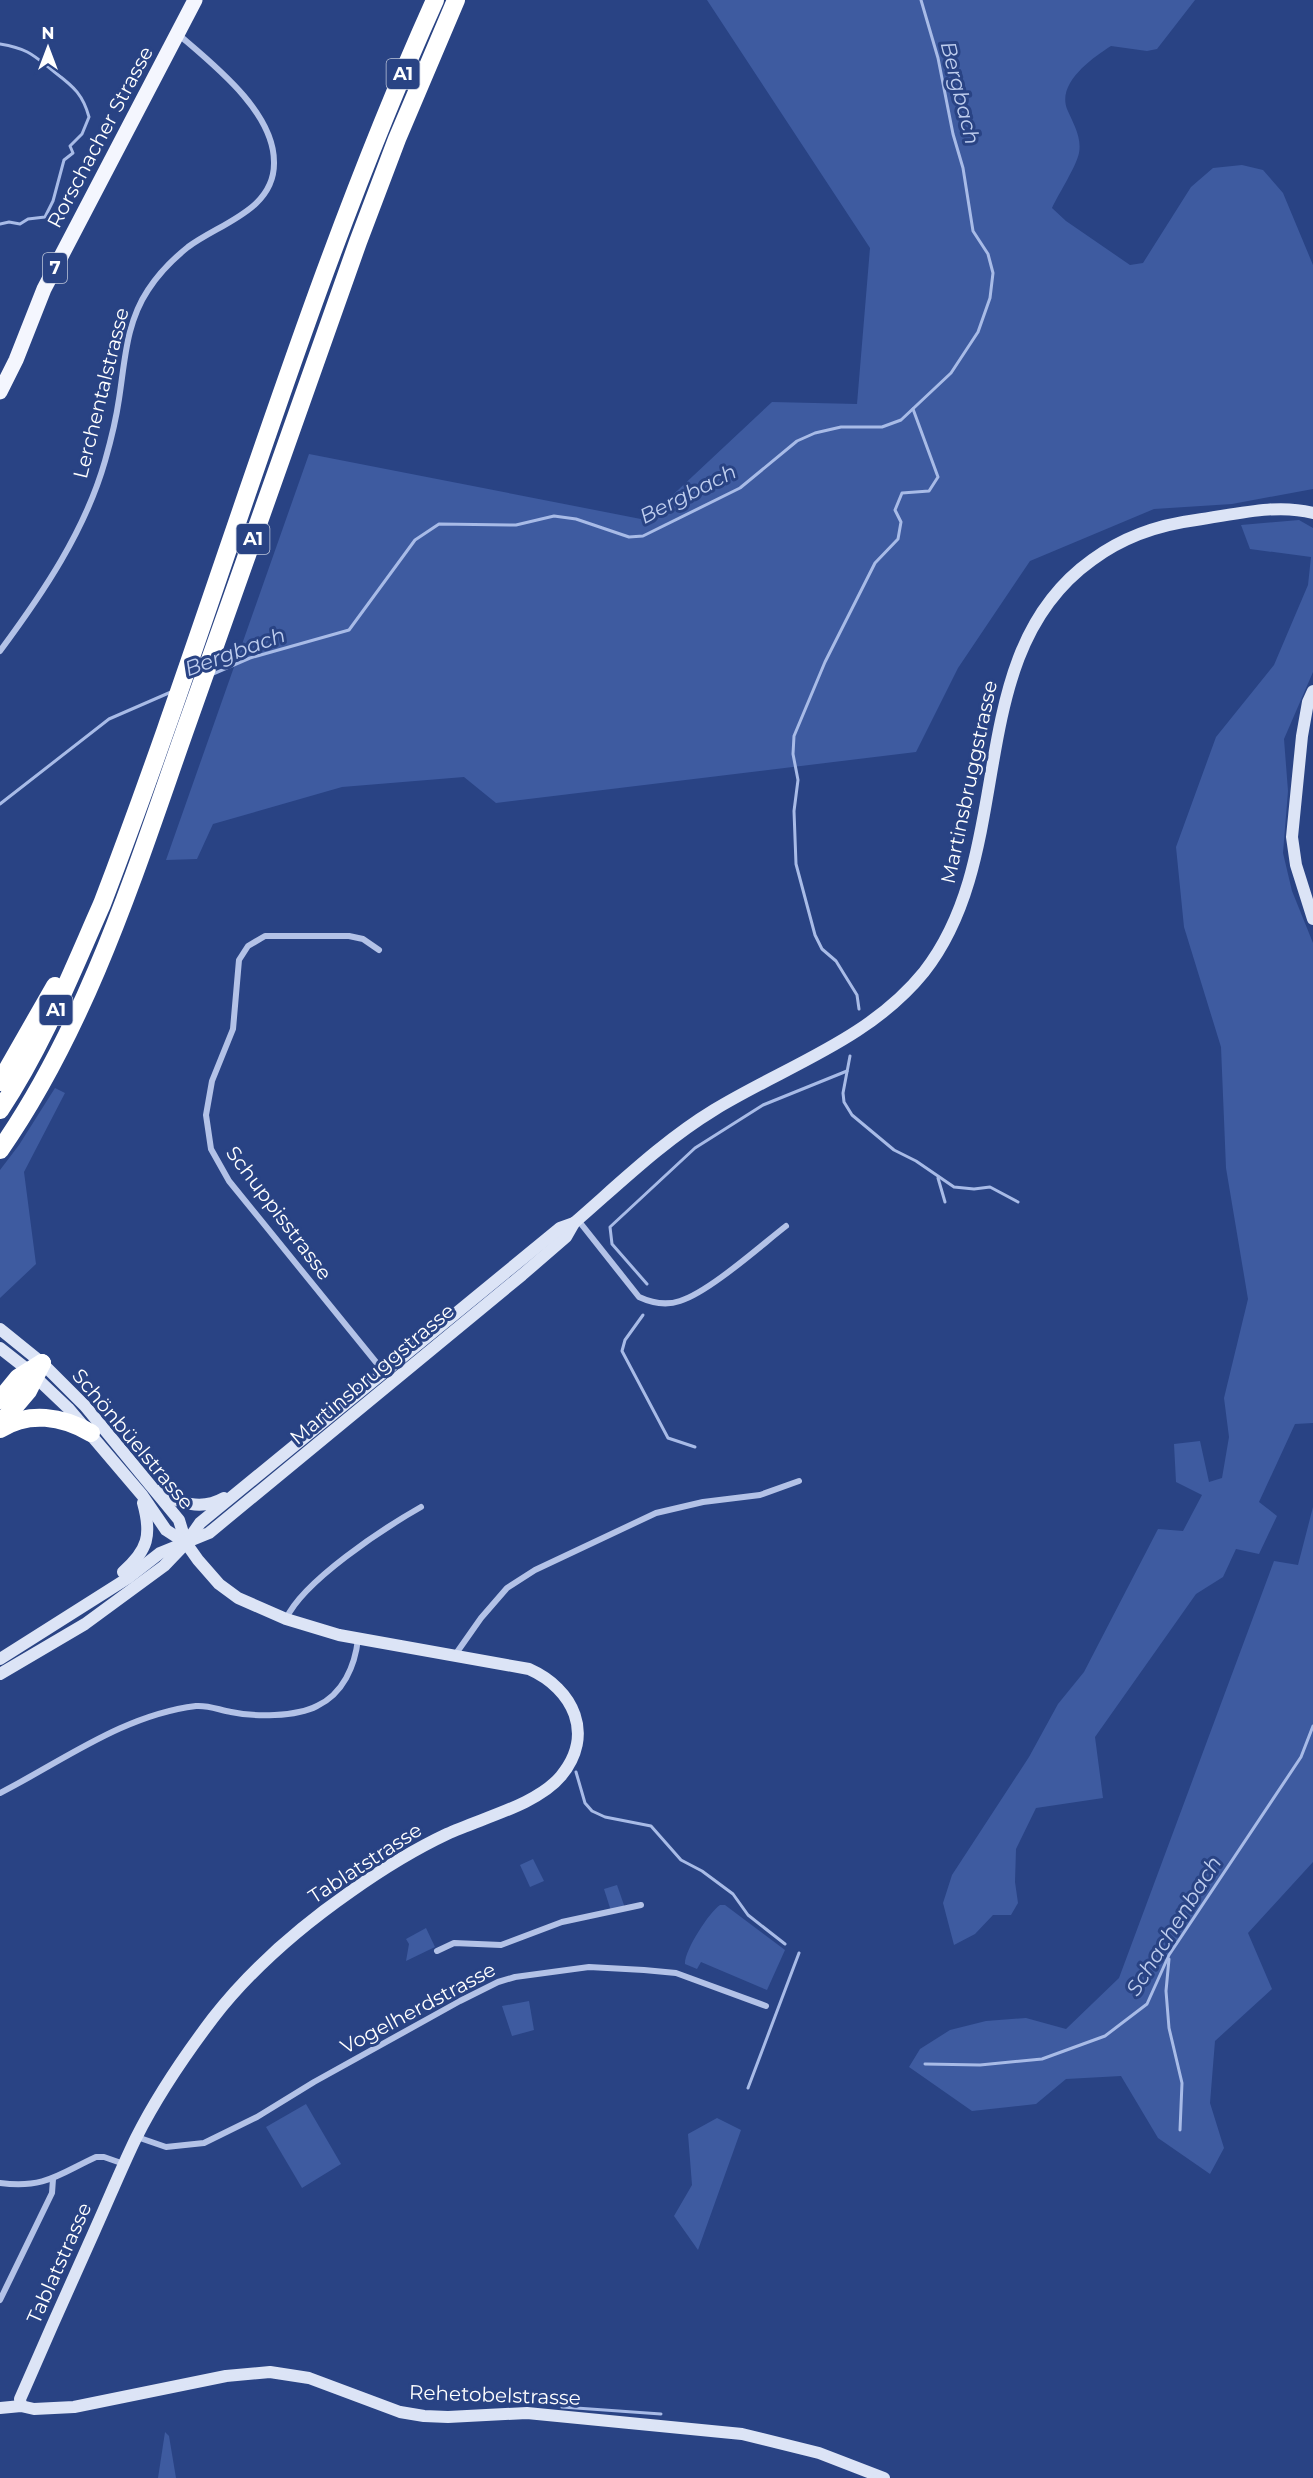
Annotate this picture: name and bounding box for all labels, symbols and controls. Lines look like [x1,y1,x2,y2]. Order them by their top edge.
north arrow [18,18,78,78]
text: N [42,24,54,43]
water label: Bergbach [936,39,985,147]
street label: Rorschacher Strasse [42,42,158,232]
road number: A1 [386,59,420,89]
road number: 7 [43,253,67,283]
street label: Lerchentalstrasse [68,305,134,481]
water label: Bergbach [635,458,740,529]
road number: A1 [236,524,270,554]
water label: Bergbach [181,622,289,681]
street label: Martinsbruggstrasse [936,678,1002,886]
road number: A1 [40,995,72,1025]
street label: Schuppisstrasse [221,1141,337,1285]
street label: Martinsbruggstrasse [285,1298,459,1450]
street label: Schönbüelstrasse [67,1364,199,1514]
street label: Tablatstrasse [304,1818,426,1908]
water label: Schachenbach [1121,1851,1227,2000]
street label: Vogelherdstrasse [336,1957,500,2059]
street label: Tablatstrasse [22,2199,96,2327]
street label: Rehetobelstrasse [409,2380,581,2410]

